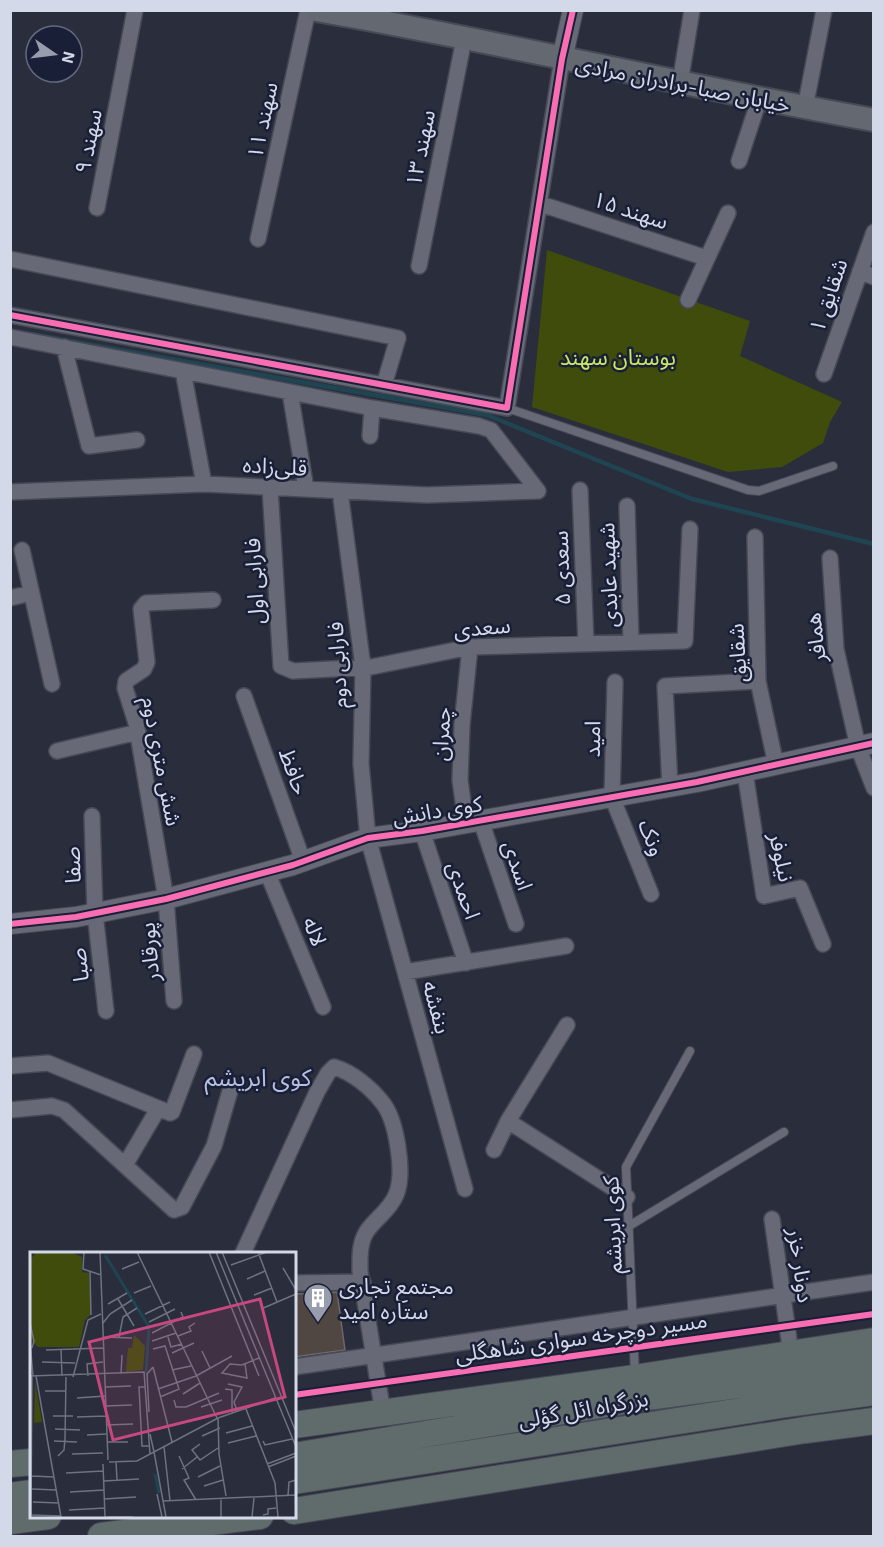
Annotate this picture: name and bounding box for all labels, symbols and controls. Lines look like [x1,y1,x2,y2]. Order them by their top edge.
north arrow [24,24,84,84]
street label: خیابان صبا-برادران مرادی [573,49,793,119]
text: N [58,50,80,66]
street label: سهند ۱۱ [240,79,283,161]
street label: سهند ۹ [68,107,107,176]
street label: سهند ۱۳ [399,107,440,189]
street label: سهند ۱۵ [590,185,672,234]
street label: شقایق ۱ [802,255,854,336]
park label: بوستان سهند [560,343,676,370]
street label: قلی‌زاده [242,450,308,482]
street label: شهید عابدی [592,522,623,628]
street label: سعدی ۵ [546,530,575,606]
street label: فارابی اول [238,537,270,625]
street label: سعدی [452,611,512,642]
street label: همافر [798,611,831,666]
street label: فارابی دوم [321,621,356,709]
street label: شقایق [721,623,753,683]
street label: شش متری دوم [133,694,188,829]
street label: چمران [426,706,457,762]
street label: امید [578,720,604,758]
street label: حافظ [275,744,315,798]
street label: کوی دانش [390,789,485,830]
street label: ونک [633,815,672,859]
street label: نیلوفر [764,829,801,884]
street label: اسدی [497,837,540,894]
street label: صفا [57,846,85,884]
street label: احمدی [442,858,487,923]
street label: لاله [298,913,334,949]
street label: پورقادر [132,921,167,984]
street label: صبا [63,947,93,983]
street label: بنفشه [418,978,458,1036]
district label: کوی ابریشم [205,1062,313,1095]
street label: کوی ابریشم [596,1175,631,1274]
street label: دونار خزر [782,1225,820,1304]
inset map [30,1252,296,1517]
place label: مجتمع تجاری ستاره امید [339,1272,454,1325]
building icon: مجتمع تجاری ستاره امید [302,1282,334,1324]
street label: مسیر دوچرخه سواری شاهگلی [453,1305,709,1370]
street label: بزرگراه ائل گؤلی [516,1384,650,1434]

